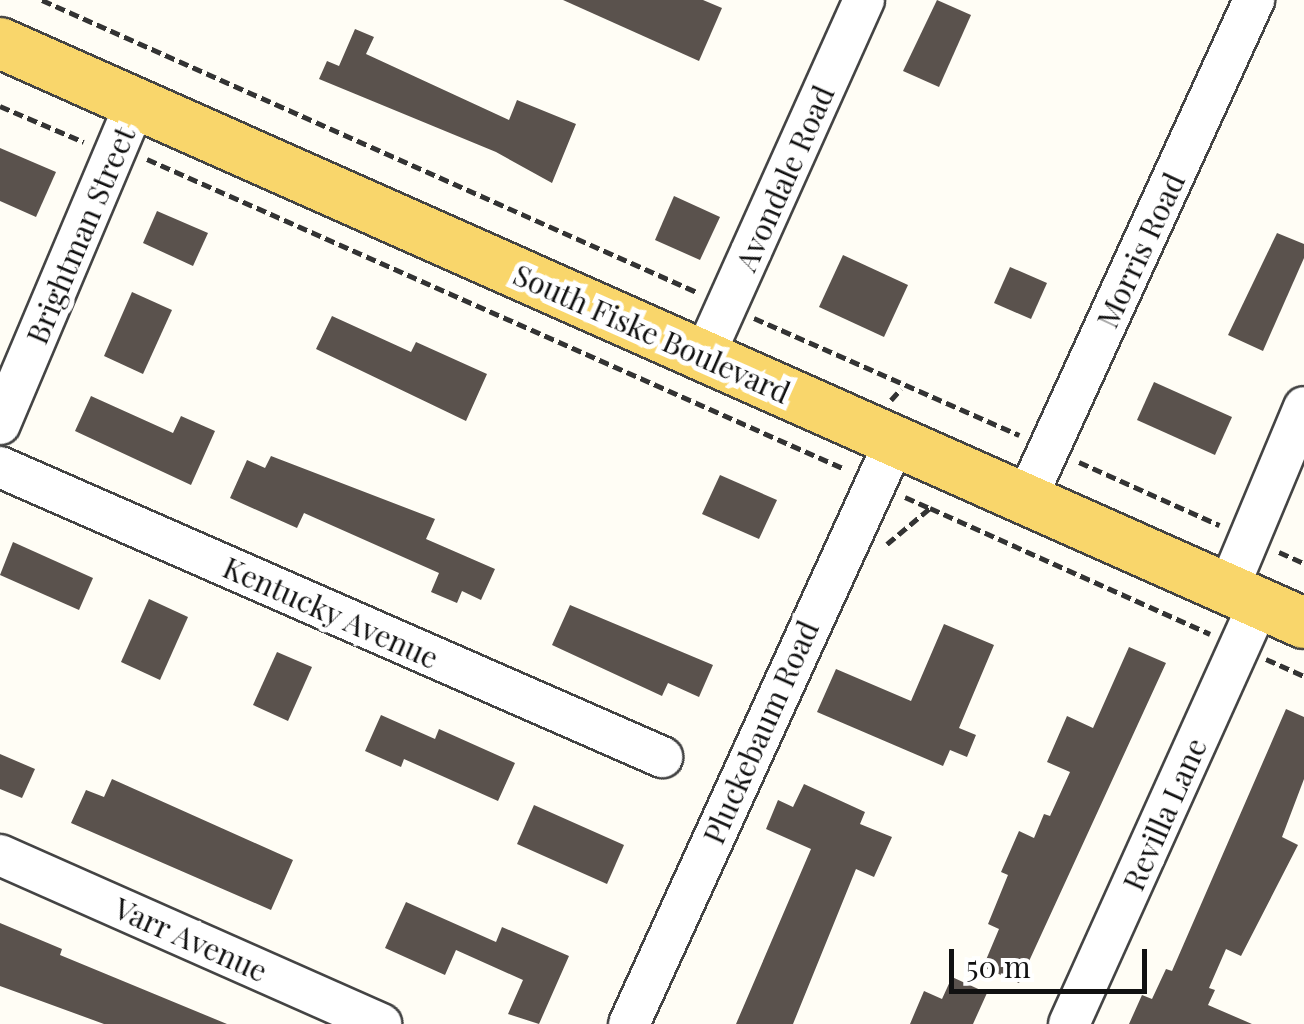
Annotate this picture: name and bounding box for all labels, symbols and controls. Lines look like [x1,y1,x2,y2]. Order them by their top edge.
street label: Avondale Road [727,80,841,276]
street label: Brightman Street [18,121,142,349]
street label: Morris Road [1088,167,1192,333]
street label: South Fiske Boulevard [508,256,796,410]
street label: Kentucky Avenue [217,548,445,676]
street label: Pluckebaum Road [695,615,825,849]
street label: Revilla Lane [1114,732,1214,896]
street label: Varr Avenue [108,889,274,989]
scale bar [954,929,1152,991]
text: 50 m [966,946,1031,986]

